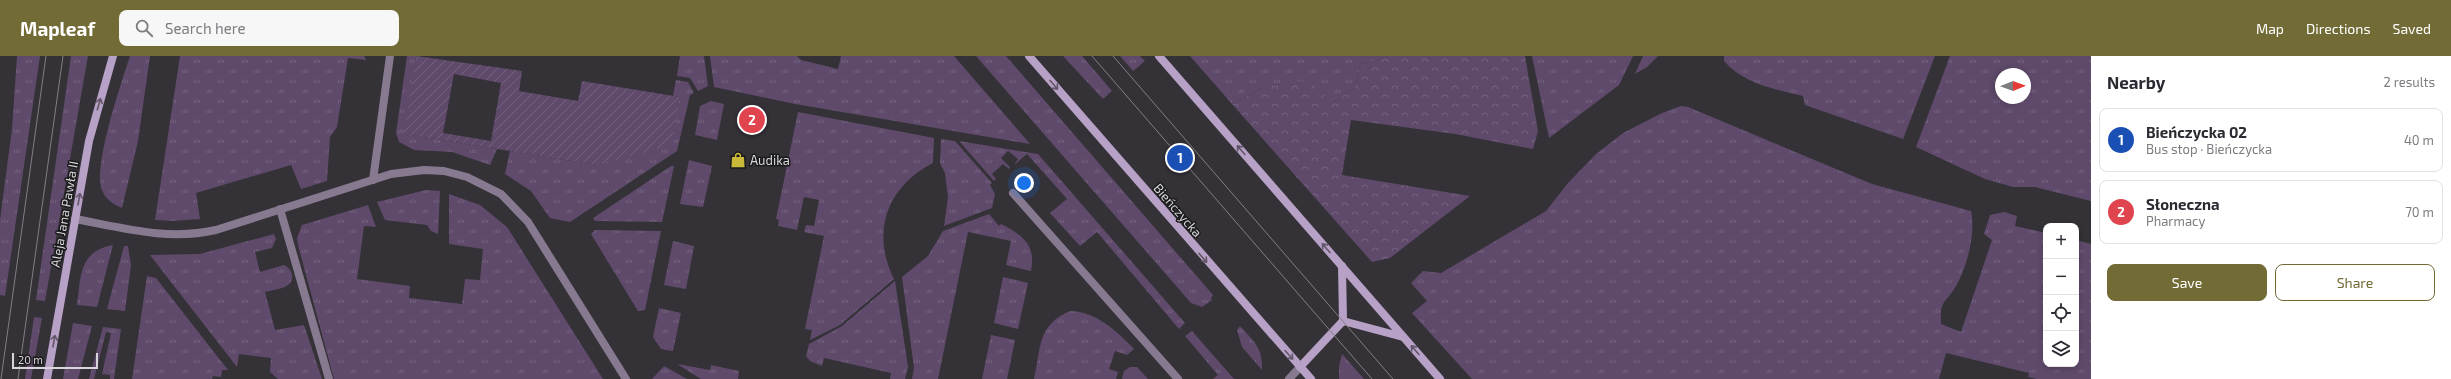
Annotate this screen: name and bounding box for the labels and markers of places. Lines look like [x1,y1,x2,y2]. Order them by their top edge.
pin: 2 [739,105,765,135]
pin: 1 [1167,143,1193,173]
shop icon: Audika [729,151,747,169]
place label: Audika [750,152,790,168]

